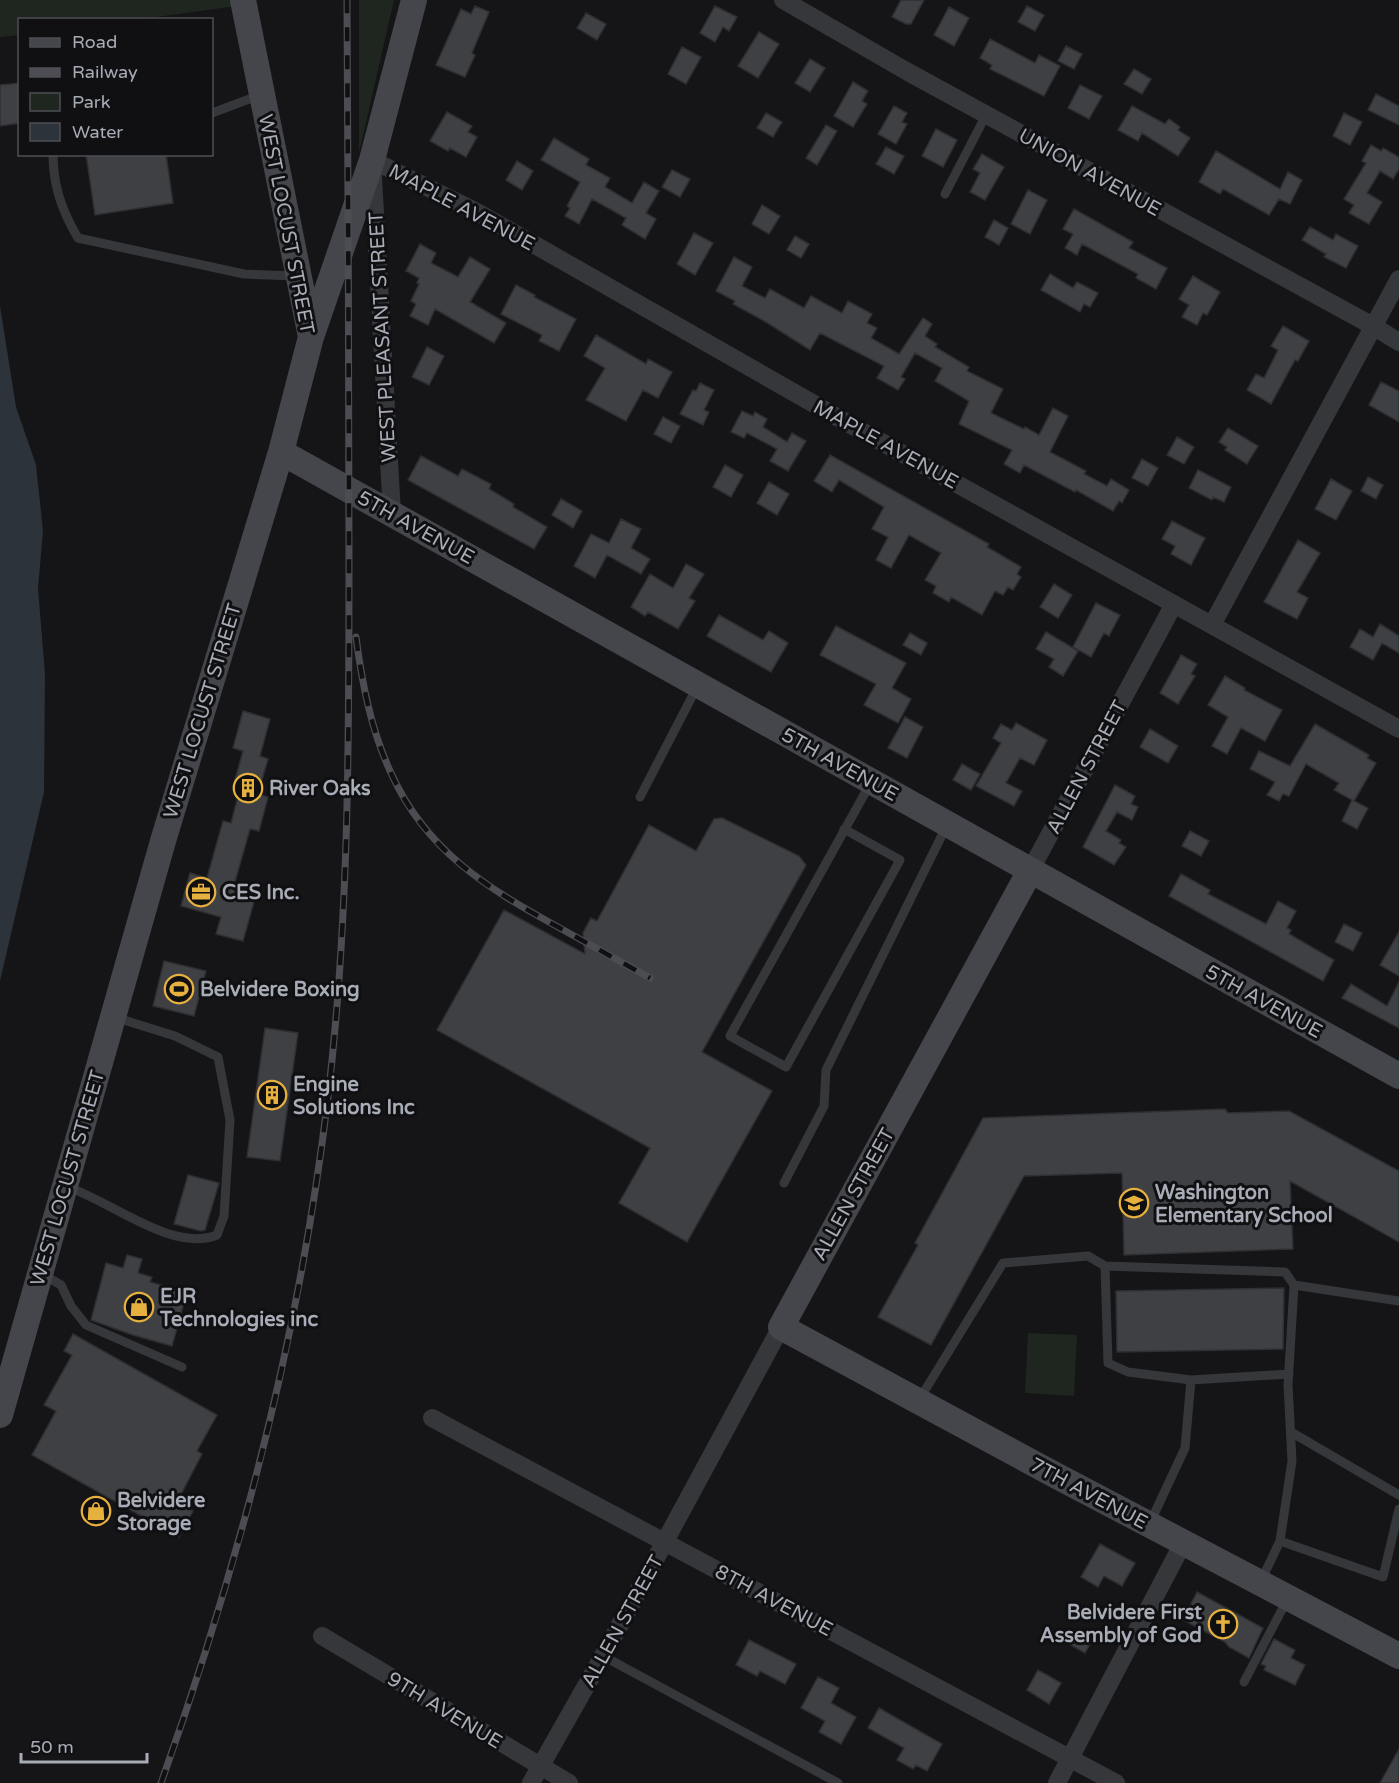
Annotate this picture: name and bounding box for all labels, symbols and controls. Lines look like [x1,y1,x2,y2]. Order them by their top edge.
legend [18,18,213,156]
text: Road [72,31,117,53]
text: Railway [72,61,138,83]
text: Park [72,91,111,113]
street label: WEST LOCUST STREET [253,112,319,336]
text: Water [72,121,123,143]
street label: UNION AVENUE [1014,124,1165,222]
street label: MAPLE AVENUE [384,159,539,256]
street label: WEST PLEASANT STREET [364,211,402,463]
street label: MAPLE AVENUE [809,395,962,495]
street label: 5TH AVENUE [353,486,478,570]
street label: WEST LOCUST STREET [159,601,247,822]
street label: ALLEN STREET [1042,697,1132,838]
street label: 5TH AVENUE [777,723,902,807]
building icon: River Oaks [232,772,264,804]
place label: River Oaks [269,777,371,801]
office icon: CES Inc. [185,876,217,908]
place label: CES Inc. [222,881,300,905]
street label: 5TH AVENUE [1201,960,1326,1044]
sports icon: Belvidere Boxing [163,973,195,1005]
place label: Belvidere Boxing [200,978,360,1002]
street label: WEST LOCUST STREET [26,1068,110,1289]
place label: Engine Solutions Inc [293,1073,415,1120]
building icon: Engine Solutions Inc [256,1079,288,1111]
street label: ALLEN STREET [808,1124,900,1265]
place label: Washington Elementary School [1155,1181,1333,1228]
school or university icon: Washington Elementary School [1118,1187,1150,1219]
place label: EJR Technologies inc [159,1285,318,1332]
shop icon: EJR Technologies inc [123,1291,155,1323]
street label: 7TH AVENUE [1026,1453,1151,1535]
place label: Belvidere Storage [117,1489,205,1536]
shop icon: Belvidere Storage [80,1495,112,1527]
street label: ALLEN STREET [577,1551,669,1692]
street label: 8TH AVENUE [711,1560,836,1642]
place label: Belvidere First Assembly of God [1040,1601,1202,1648]
church icon: Belvidere First Assembly of God [1207,1608,1239,1640]
street label: 9TH AVENUE [383,1667,506,1755]
scale bar [21,1726,147,1764]
text: 50 m [30,1736,74,1758]

